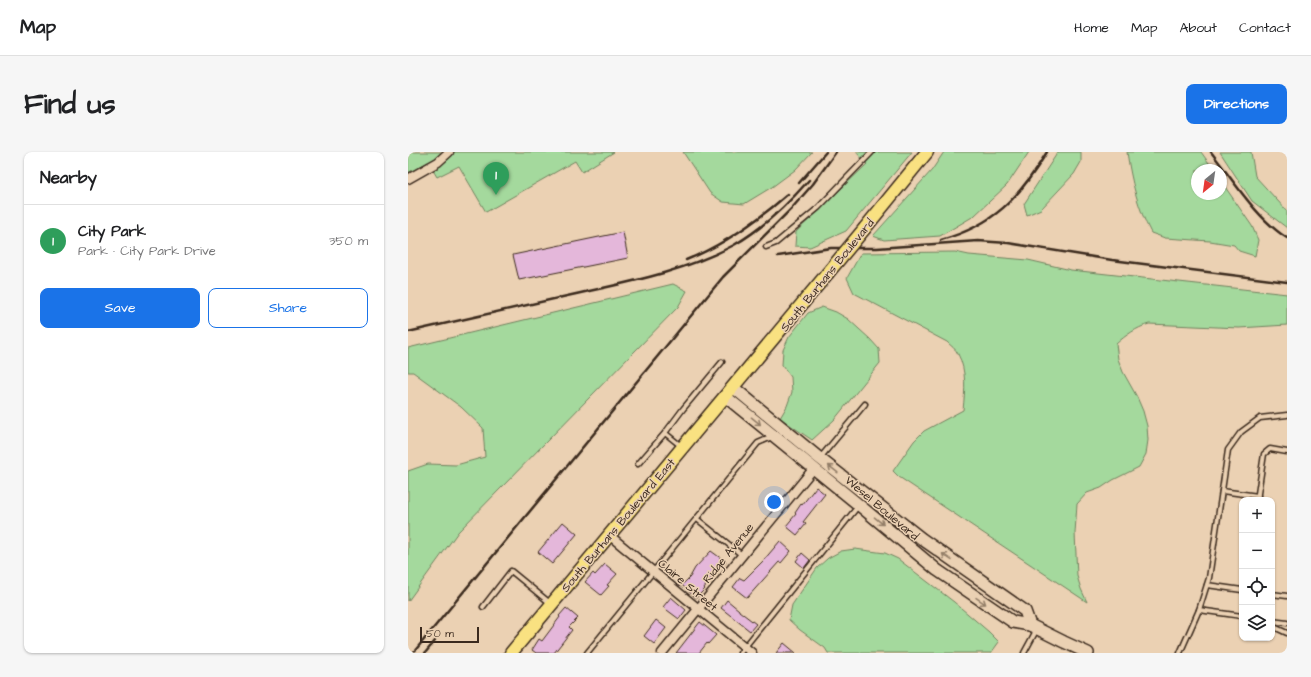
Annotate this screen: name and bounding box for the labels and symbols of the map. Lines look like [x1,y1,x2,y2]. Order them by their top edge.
pin: 1 [483,162,509,195]
north arrow [1191,164,1227,200]
street label: South Burhans Boulevard [776,215,878,336]
one-way arrow [751,417,762,426]
street label: South Burhans Boulevard East [557,455,680,596]
one-way arrow [828,465,839,473]
street label: Wesel Boulevard [841,472,922,544]
your location [764,492,784,512]
one-way arrow [873,517,884,526]
street label: Ridge Avenue [699,519,759,588]
one-way arrow [942,553,953,561]
street label: Claire Street [654,555,721,616]
one-way arrow [976,596,987,605]
scale bar [420,625,479,644]

